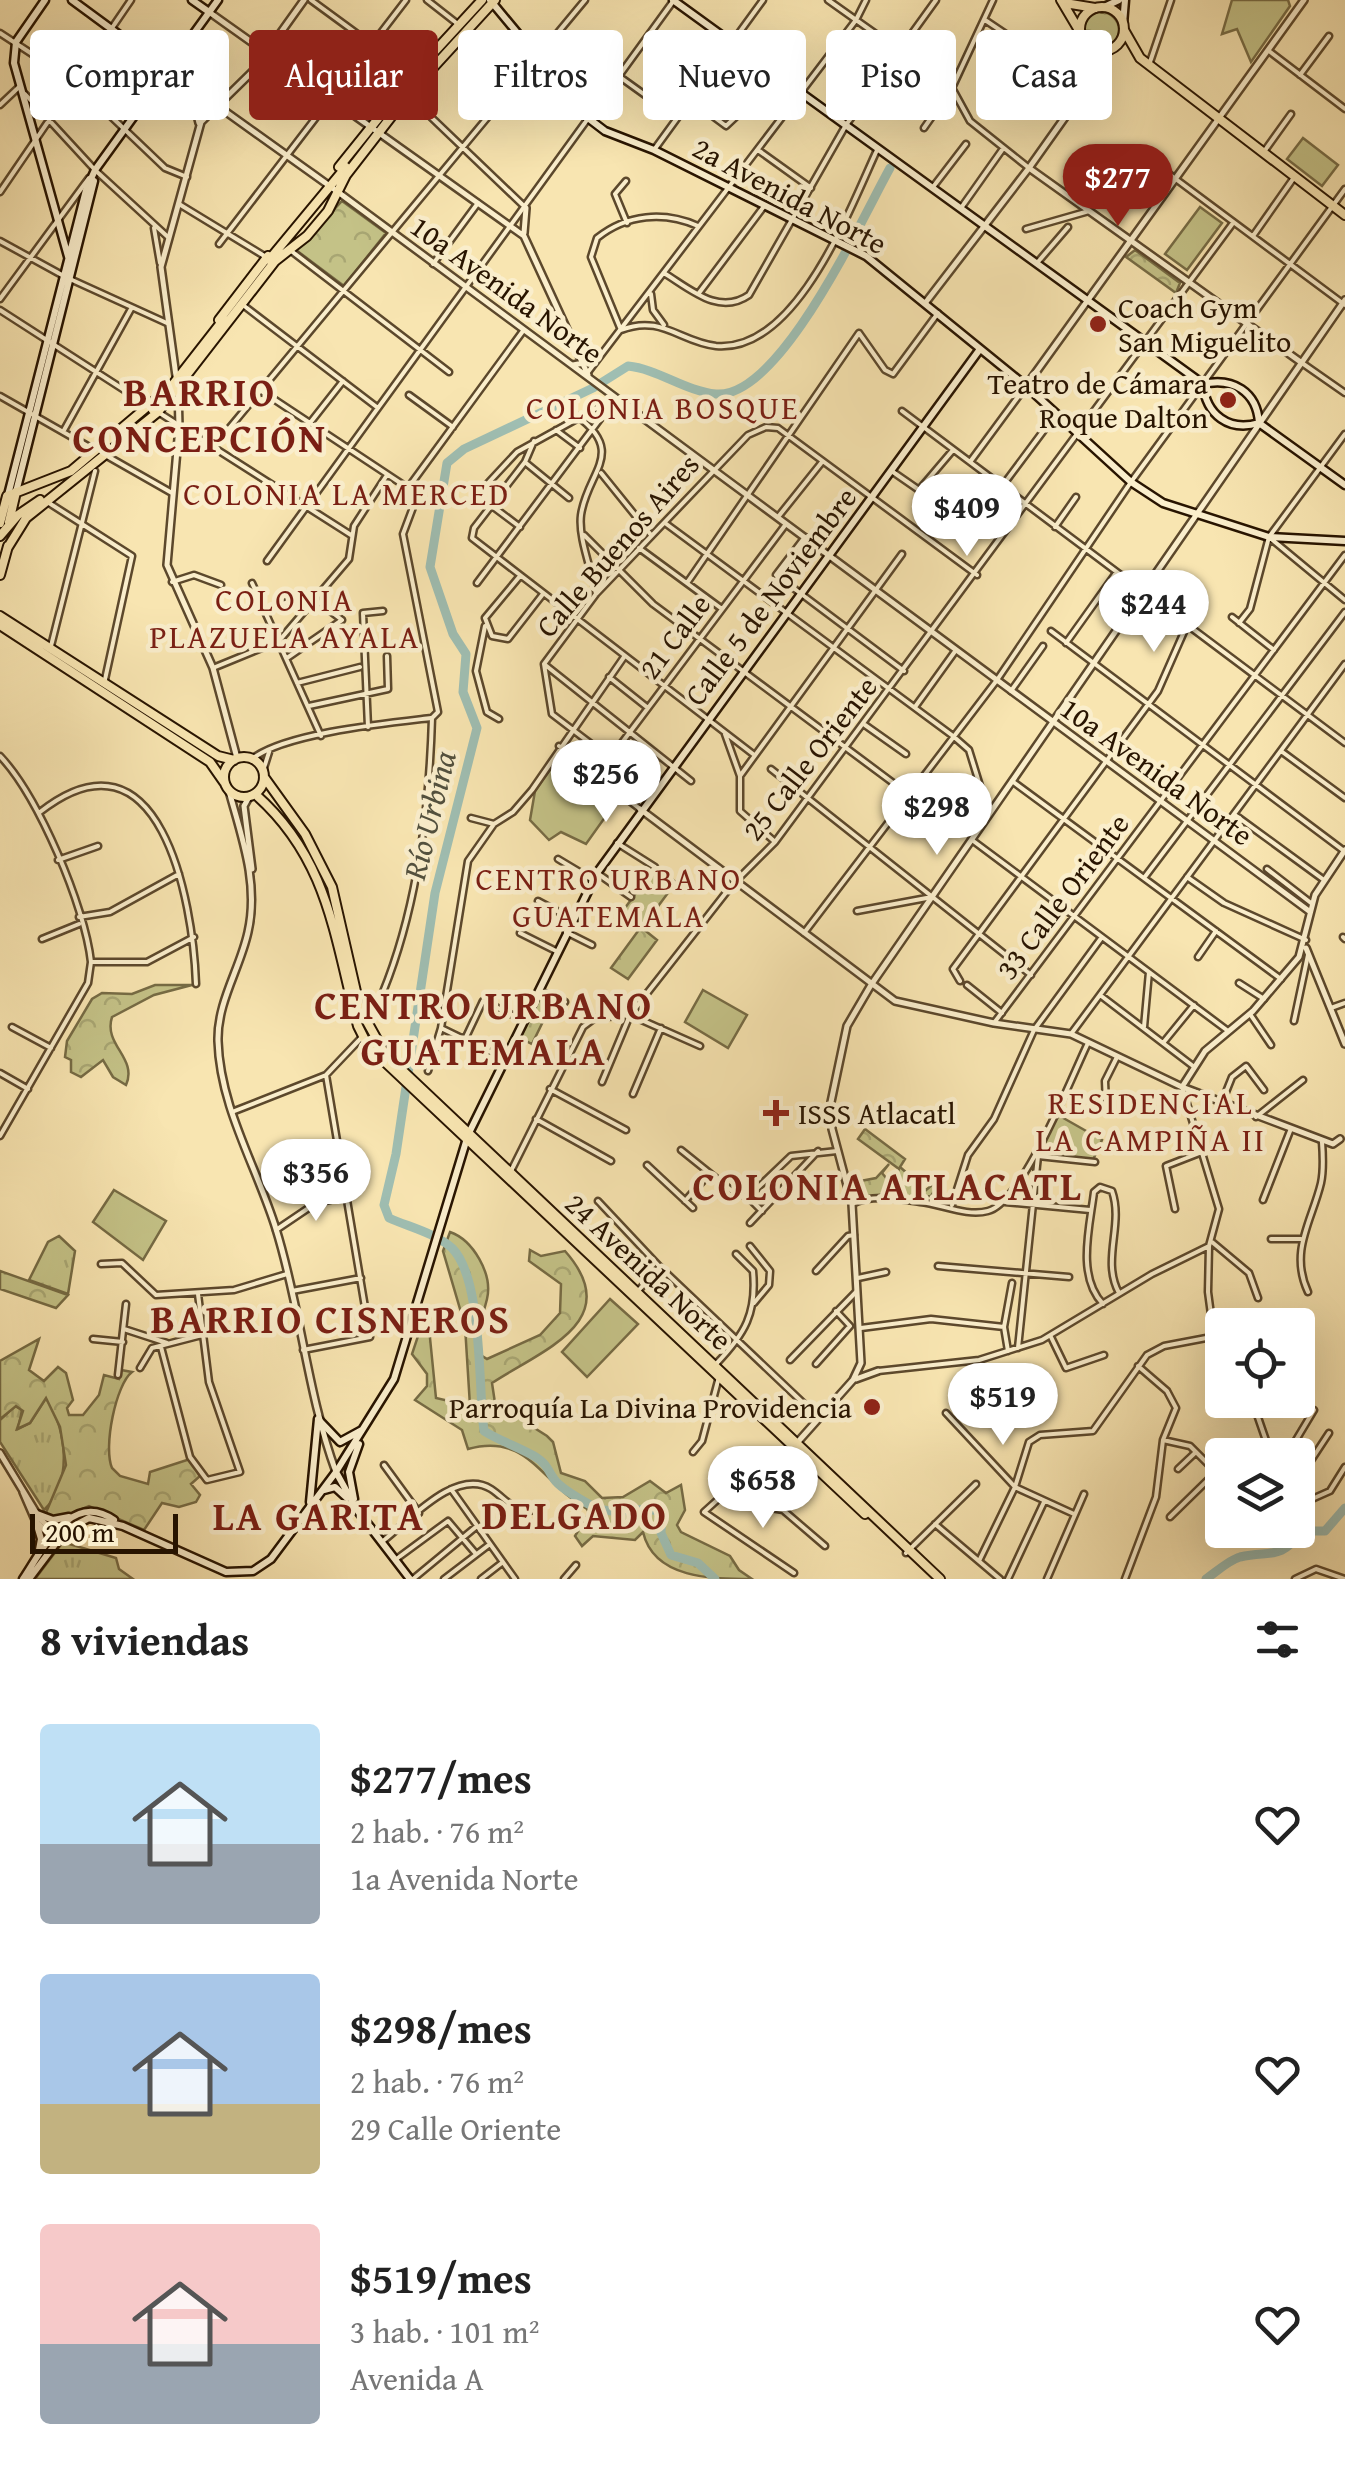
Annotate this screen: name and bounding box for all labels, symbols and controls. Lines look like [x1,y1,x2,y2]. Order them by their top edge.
chip: Comprar [30,30,229,120]
chip: Alquilar [249,30,438,120]
chip: Filtros [458,30,623,120]
chip: Nuevo [643,30,806,120]
chip: Piso [826,30,956,120]
chip: Casa [976,30,1112,120]
street label: 2a Avenida Norte [685,125,895,265]
pin: $277 [1059,144,1177,229]
text: $277 [1085,153,1151,200]
street label: 10a Avenida Norte [402,204,612,374]
place label: Coach Gym San Miguelito [1118,285,1291,363]
marker: Coach Gym San Miguelito [1087,313,1109,335]
place label: Teatro de Cámara Roque Dalton [988,361,1208,439]
district label: BARRIO CONCEPCIÓN [73,362,327,467]
district label: COLONIA BOSQUE [526,384,800,431]
marker: Teatro de Cámara Roque Dalton [1217,389,1239,411]
street label: Calle Buenos Aires [525,444,709,646]
district label: COLONIA LA MERCED [183,470,511,517]
pin: $409 [908,474,1026,559]
street label: Calle 5 de Noviembre [673,478,867,714]
text: $409 [934,483,1000,530]
pin: $244 [1095,570,1213,655]
district label: COLONIA PLAZUELA AYALA [149,576,421,660]
text: $244 [1121,579,1187,626]
street label: 21 Calle [627,584,721,688]
street label: 25 Calle Oriente [731,666,887,850]
street label: 10a Avenida Norte [1052,686,1262,856]
pin: $256 [547,740,665,825]
water label: Río Urbina [390,745,468,885]
text: $256 [573,749,639,796]
pin: $298 [878,773,996,858]
text: $298 [904,782,970,829]
street label: 33 Calle Oriente [985,804,1139,988]
district label: CENTRO URBANO GUATEMALA [475,855,743,939]
district label: CENTRO URBANO GUATEMALA [314,975,654,1080]
district label: RESIDENCIAL LA CAMPIÑA II [1036,1079,1266,1163]
place label: ISSS Atlacatl [798,1091,956,1135]
marker: ISSS Atlacatl [763,1100,789,1126]
pin: $356 [257,1139,375,1224]
text: $356 [283,1148,349,1195]
district label: COLONIA ATLACATL [693,1156,1083,1215]
street label: 24 Avenida Norte [556,1182,742,1360]
district label: BARRIO CISNEROS [150,1289,512,1348]
map controls [1205,1308,1315,1548]
button: locate [1205,1308,1315,1418]
pin: $519 [944,1363,1062,1448]
text: $519 [970,1372,1036,1419]
place label: Parroquía La Divina Providencia [449,1385,852,1429]
marker: Parroquía La Divina Providencia [861,1396,883,1418]
button: layers [1205,1438,1315,1548]
pin: $658 [704,1446,822,1531]
text: $658 [730,1455,796,1502]
district label: DELGADO [482,1485,668,1544]
district label: LA GARITA [213,1486,425,1545]
scale bar [30,1509,178,1554]
text: 200 m [45,1511,114,1552]
text: 8 viviendas [40,1609,249,1670]
icon: filters [1250,1612,1305,1667]
text: $277/mes [350,1747,532,1808]
icon: home [120,1764,240,1884]
icon: heart [1250,1797,1305,1852]
text: 2 hab. · 76 m² [350,1808,524,1855]
text: 1a Avenida Norte [350,1855,579,1902]
text: $298/mes [350,1997,532,2058]
icon: home [120,2014,240,2134]
icon: heart [1250,2047,1305,2102]
text: 2 hab. · 76 m² [350,2058,524,2105]
text: 29 Calle Oriente [350,2105,561,2152]
text: $519/mes [350,2247,532,2308]
icon: home [120,2264,240,2384]
icon: heart [1250,2297,1305,2352]
text: 3 hab. · 101 m² [350,2308,539,2355]
text: Avenida A [350,2355,484,2402]

